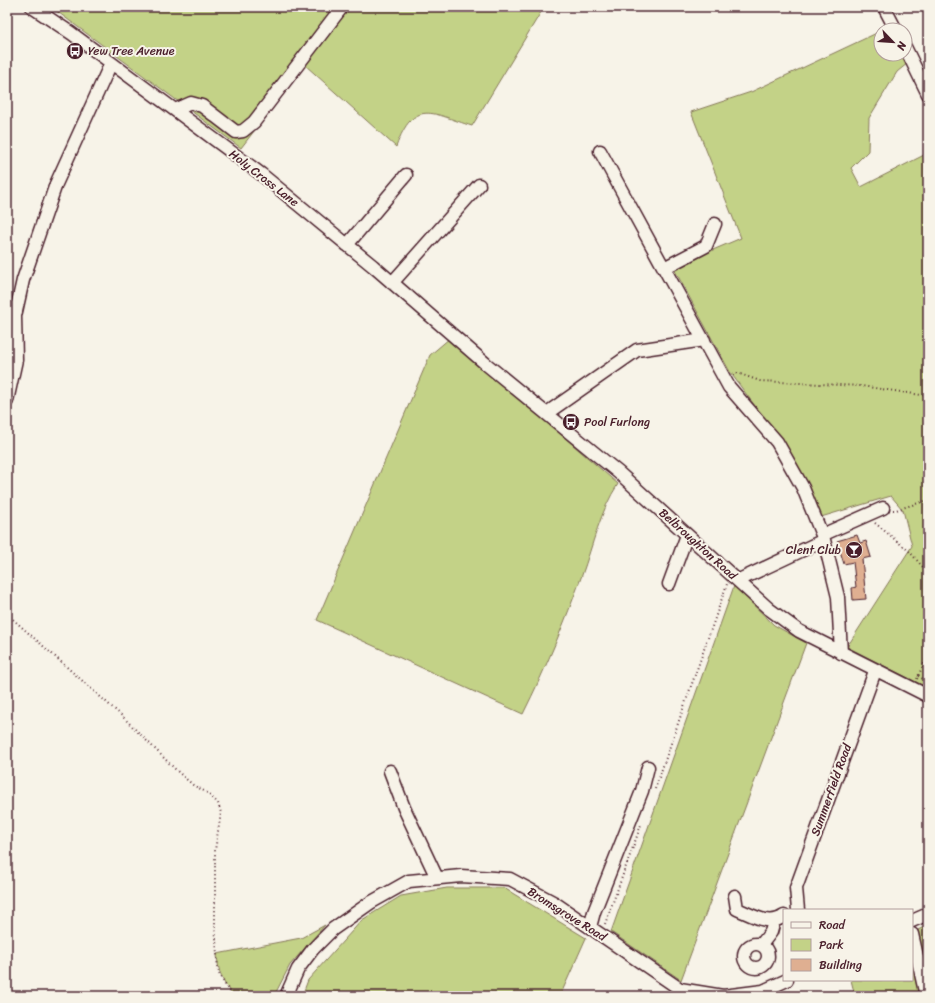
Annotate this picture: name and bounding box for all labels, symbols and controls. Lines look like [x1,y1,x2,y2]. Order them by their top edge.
north arrow [873,22,913,62]
text: N [891,38,912,54]
place label: Yew Tree Avenue [88,40,175,62]
bus stop icon: Yew Tree Avenue [65,41,85,61]
street label: Holy Cross Lane [224,143,304,213]
place label: Pool Furlong [584,411,650,433]
bus stop icon: Pool Furlong [561,412,581,432]
street label: Belbroughton Road [654,502,743,586]
place label: Clent Club [786,539,842,561]
bar icon: Clent Club [844,540,864,560]
street label: Summerfield Road [804,740,858,839]
street label: Bromsgrove Road [523,881,612,948]
legend [783,909,913,981]
text: Road [819,914,846,936]
text: Park [819,934,844,956]
text: Building [819,954,862,976]

